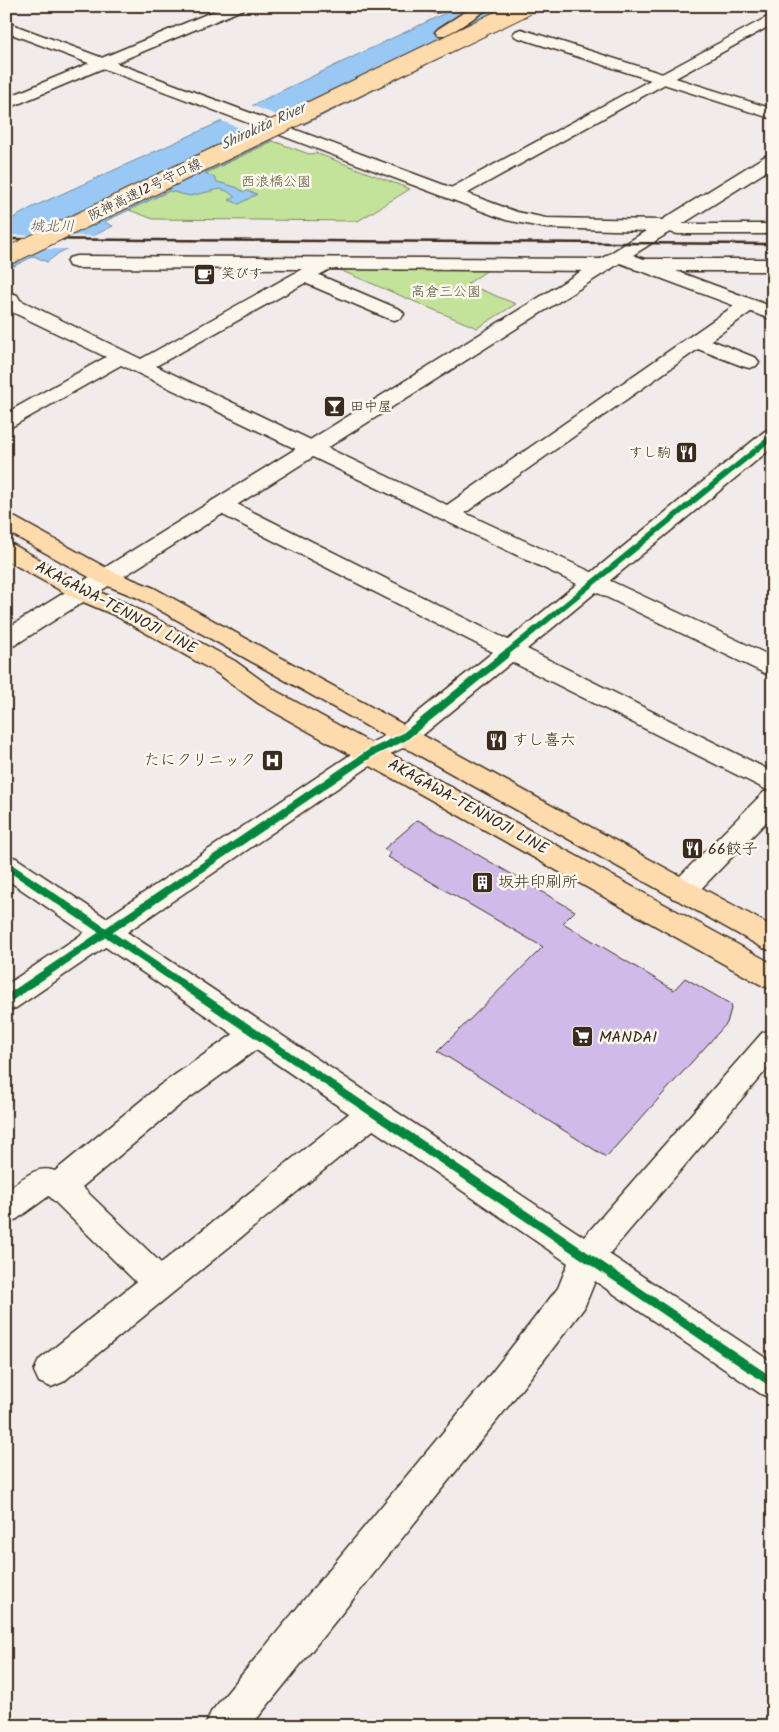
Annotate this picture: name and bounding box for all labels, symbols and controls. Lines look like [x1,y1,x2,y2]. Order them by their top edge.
water label: Shirokita River [217,96,312,157]
street label: 阪神高速12号守口線 [84,153,206,227]
park label: 西浪橋公園 [241,171,311,193]
water label: 城北川 [29,215,75,239]
cafe icon: 笑びす [193,262,217,286]
place label: 笑びす [221,263,263,285]
park label: 高倉三公園 [411,281,481,303]
bar icon: 田中屋 [322,395,346,419]
place label: 田中屋 [350,396,392,418]
restaurant icon: すし駒 [675,441,699,465]
place label: すし駒 [629,442,671,464]
street label: AKAGAWA-TENNOJI LINE [31,555,202,662]
restaurant icon: すし喜六 [484,728,508,752]
place label: すし喜六 [512,728,576,753]
place label: たにクリニック [144,748,256,773]
hospital icon: たにクリニック [260,748,284,772]
street label: AKAGAWA-TENNOJI LINE [383,752,553,862]
restaurant icon: 66餃子 [680,837,704,861]
place label: 66餃子 [708,837,758,862]
building icon: 坂井印刷所 [470,870,494,894]
place label: 坂井印刷所 [498,870,578,895]
supermarket icon: MANDAI [571,1025,595,1049]
place label: MANDAI [599,1025,657,1050]

